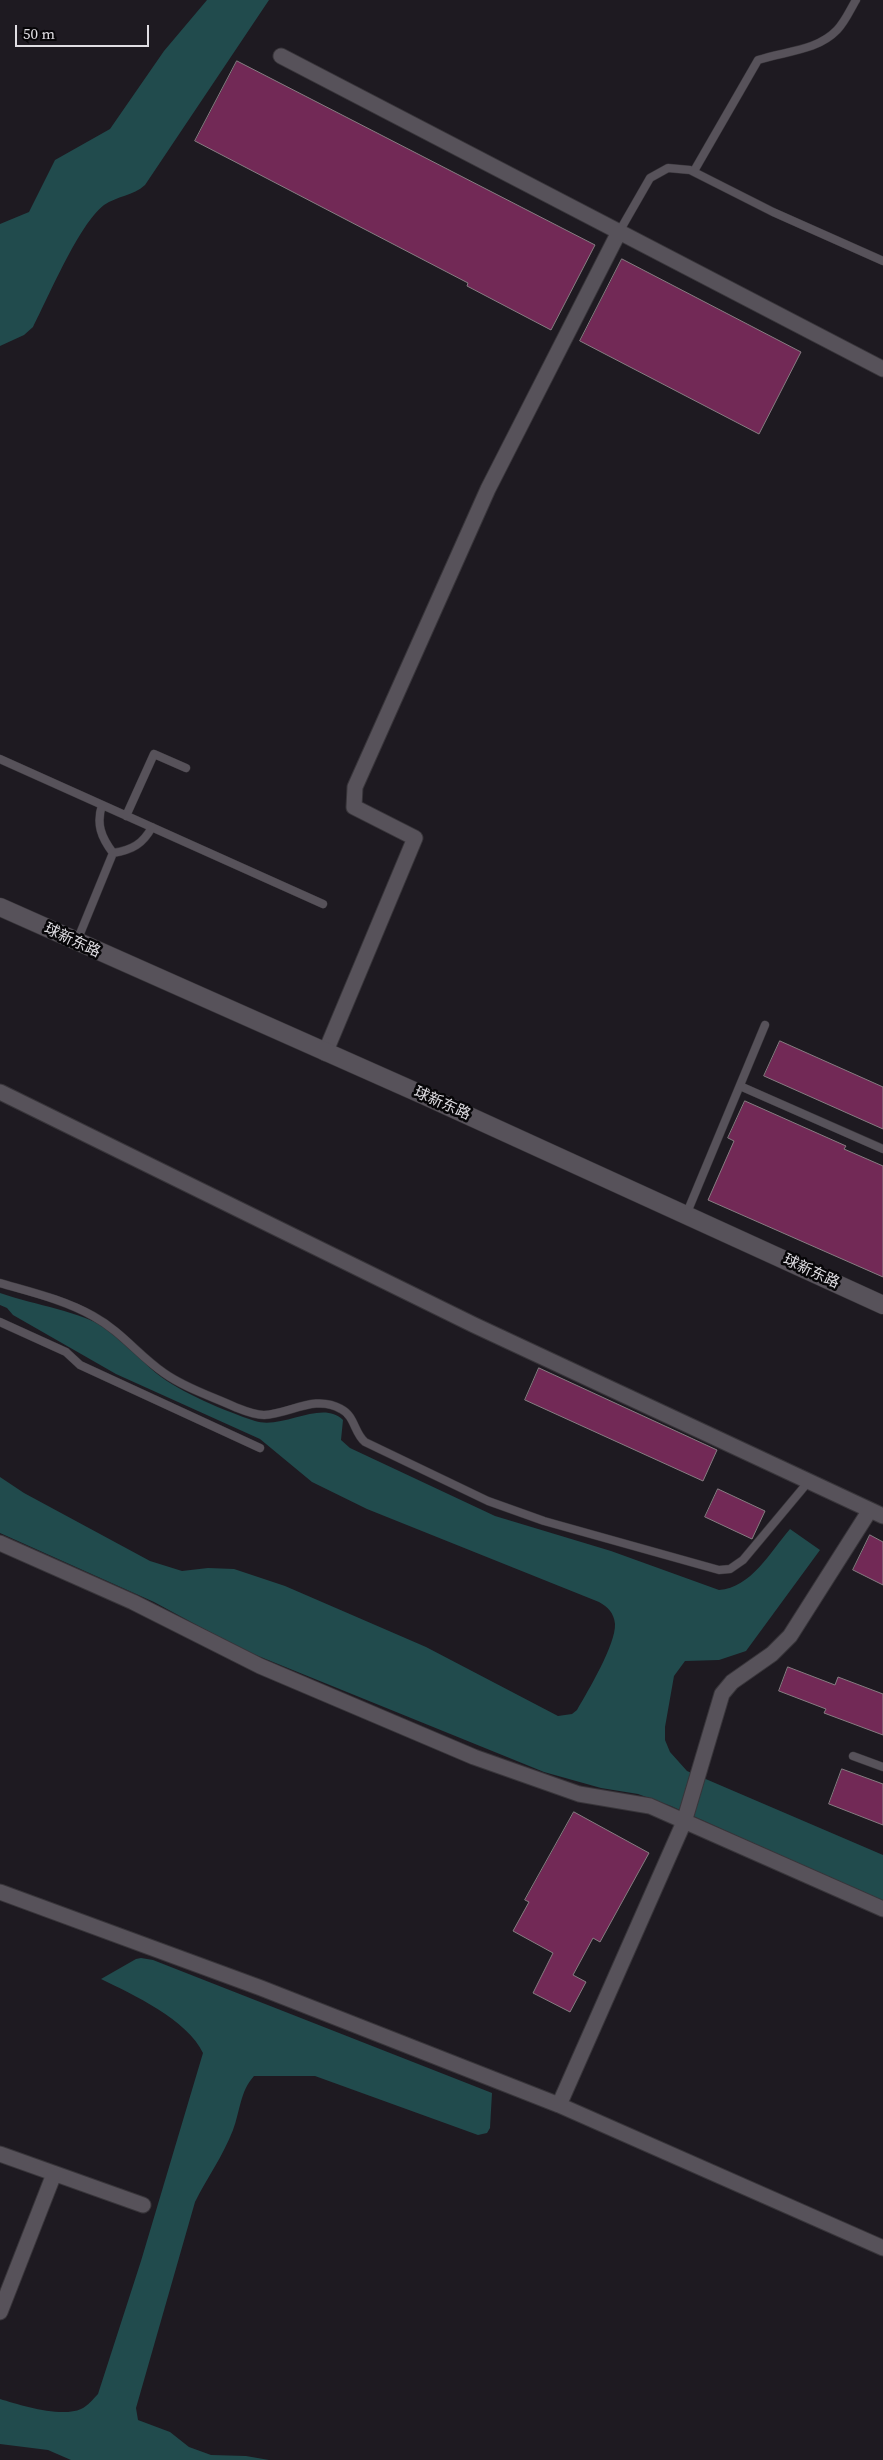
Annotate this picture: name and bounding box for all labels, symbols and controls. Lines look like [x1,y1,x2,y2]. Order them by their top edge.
scale bar [18,15,151,47]
text: 50 m [23,23,55,44]
street label: 球新东路 [41,920,103,962]
street label: 球新东路 [411,1084,473,1124]
street label: 球新东路 [780,1251,842,1293]

